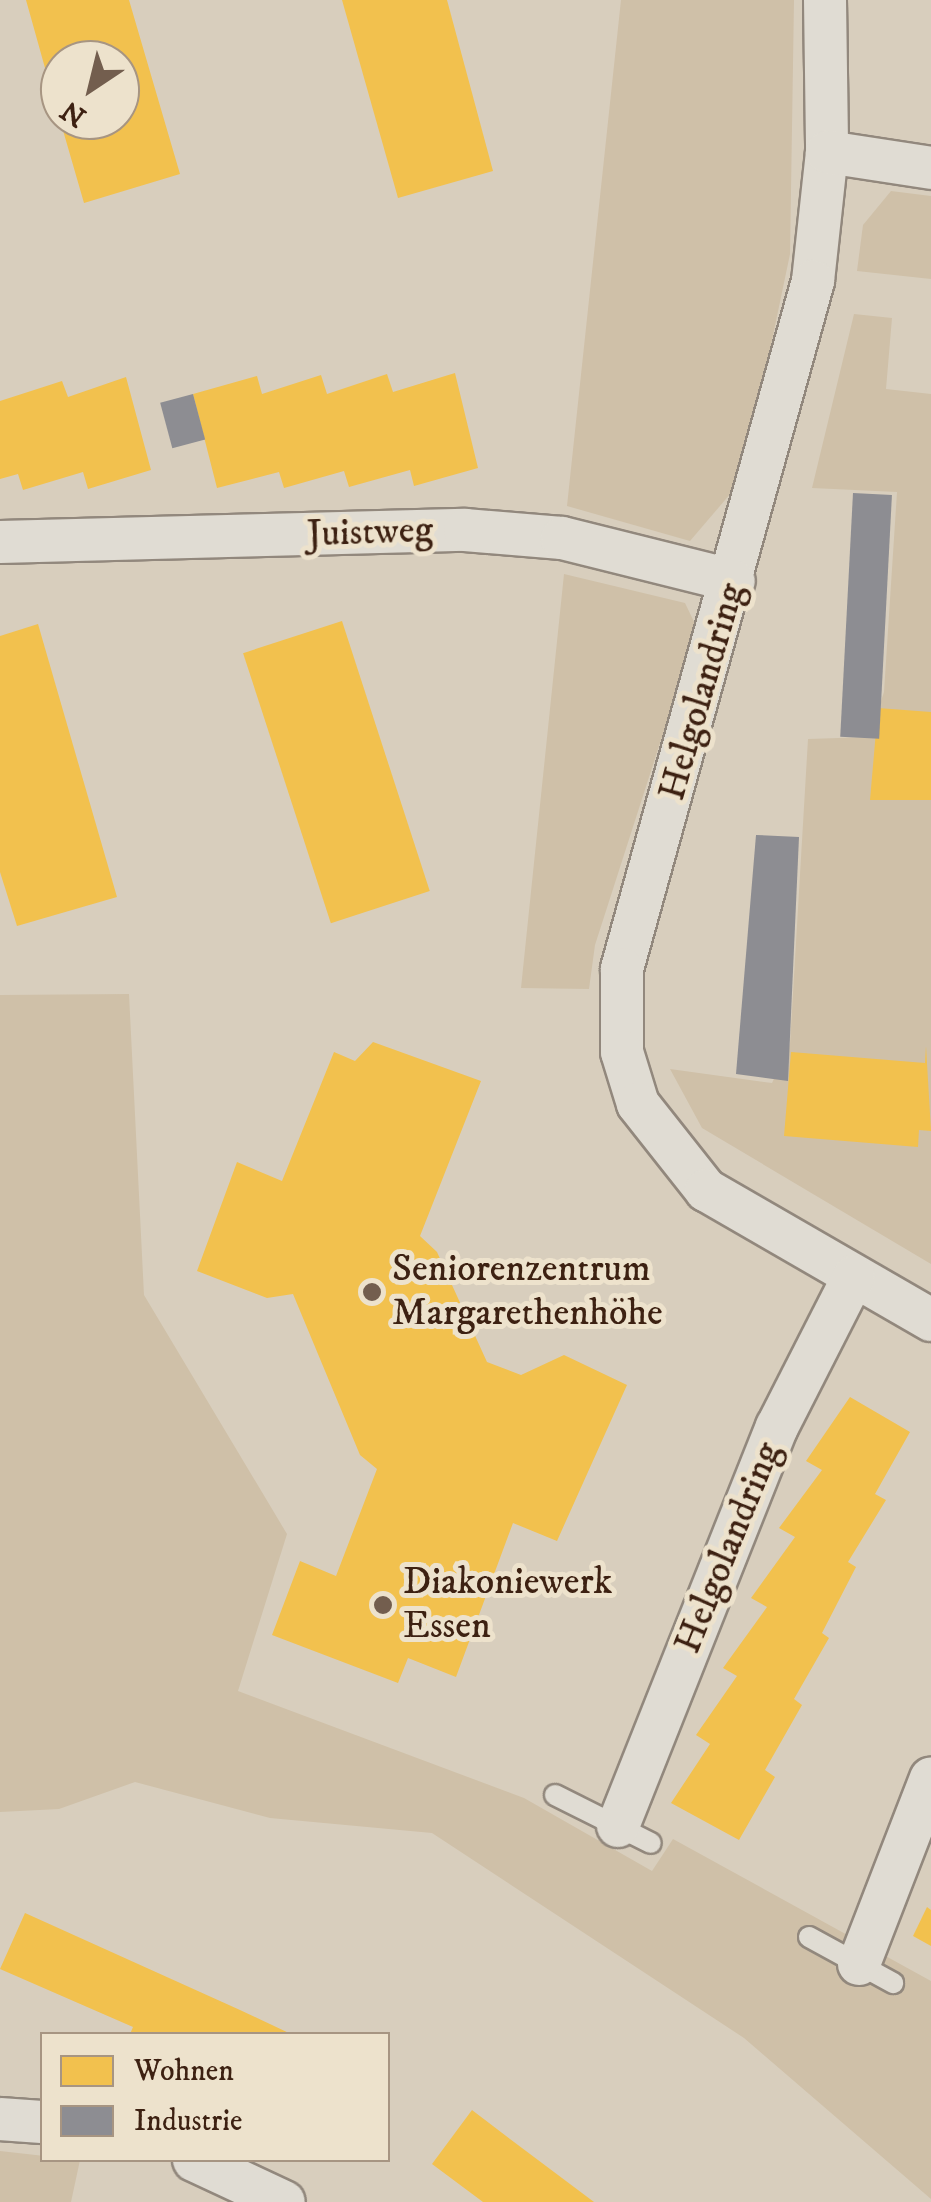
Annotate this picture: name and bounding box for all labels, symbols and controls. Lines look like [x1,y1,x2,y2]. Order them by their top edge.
north arrow [40,40,140,140]
text: N [54,92,93,134]
street label: Juistweg [306,508,434,558]
street label: Helgolandring [650,578,756,806]
place label: Seniorenzentrum Margarethenhöhe [392,1247,663,1336]
marker: Seniorenzentrum Margarethenhöhe [361,1281,383,1303]
street label: Helgolandring [666,1436,792,1660]
place label: Diakoniewerk Essen [403,1560,612,1650]
marker: Diakoniewerk Essen [372,1594,394,1616]
legend [40,2032,390,2162]
text: Wohnen [134,2053,234,2090]
text: Industrie [134,2103,242,2140]

